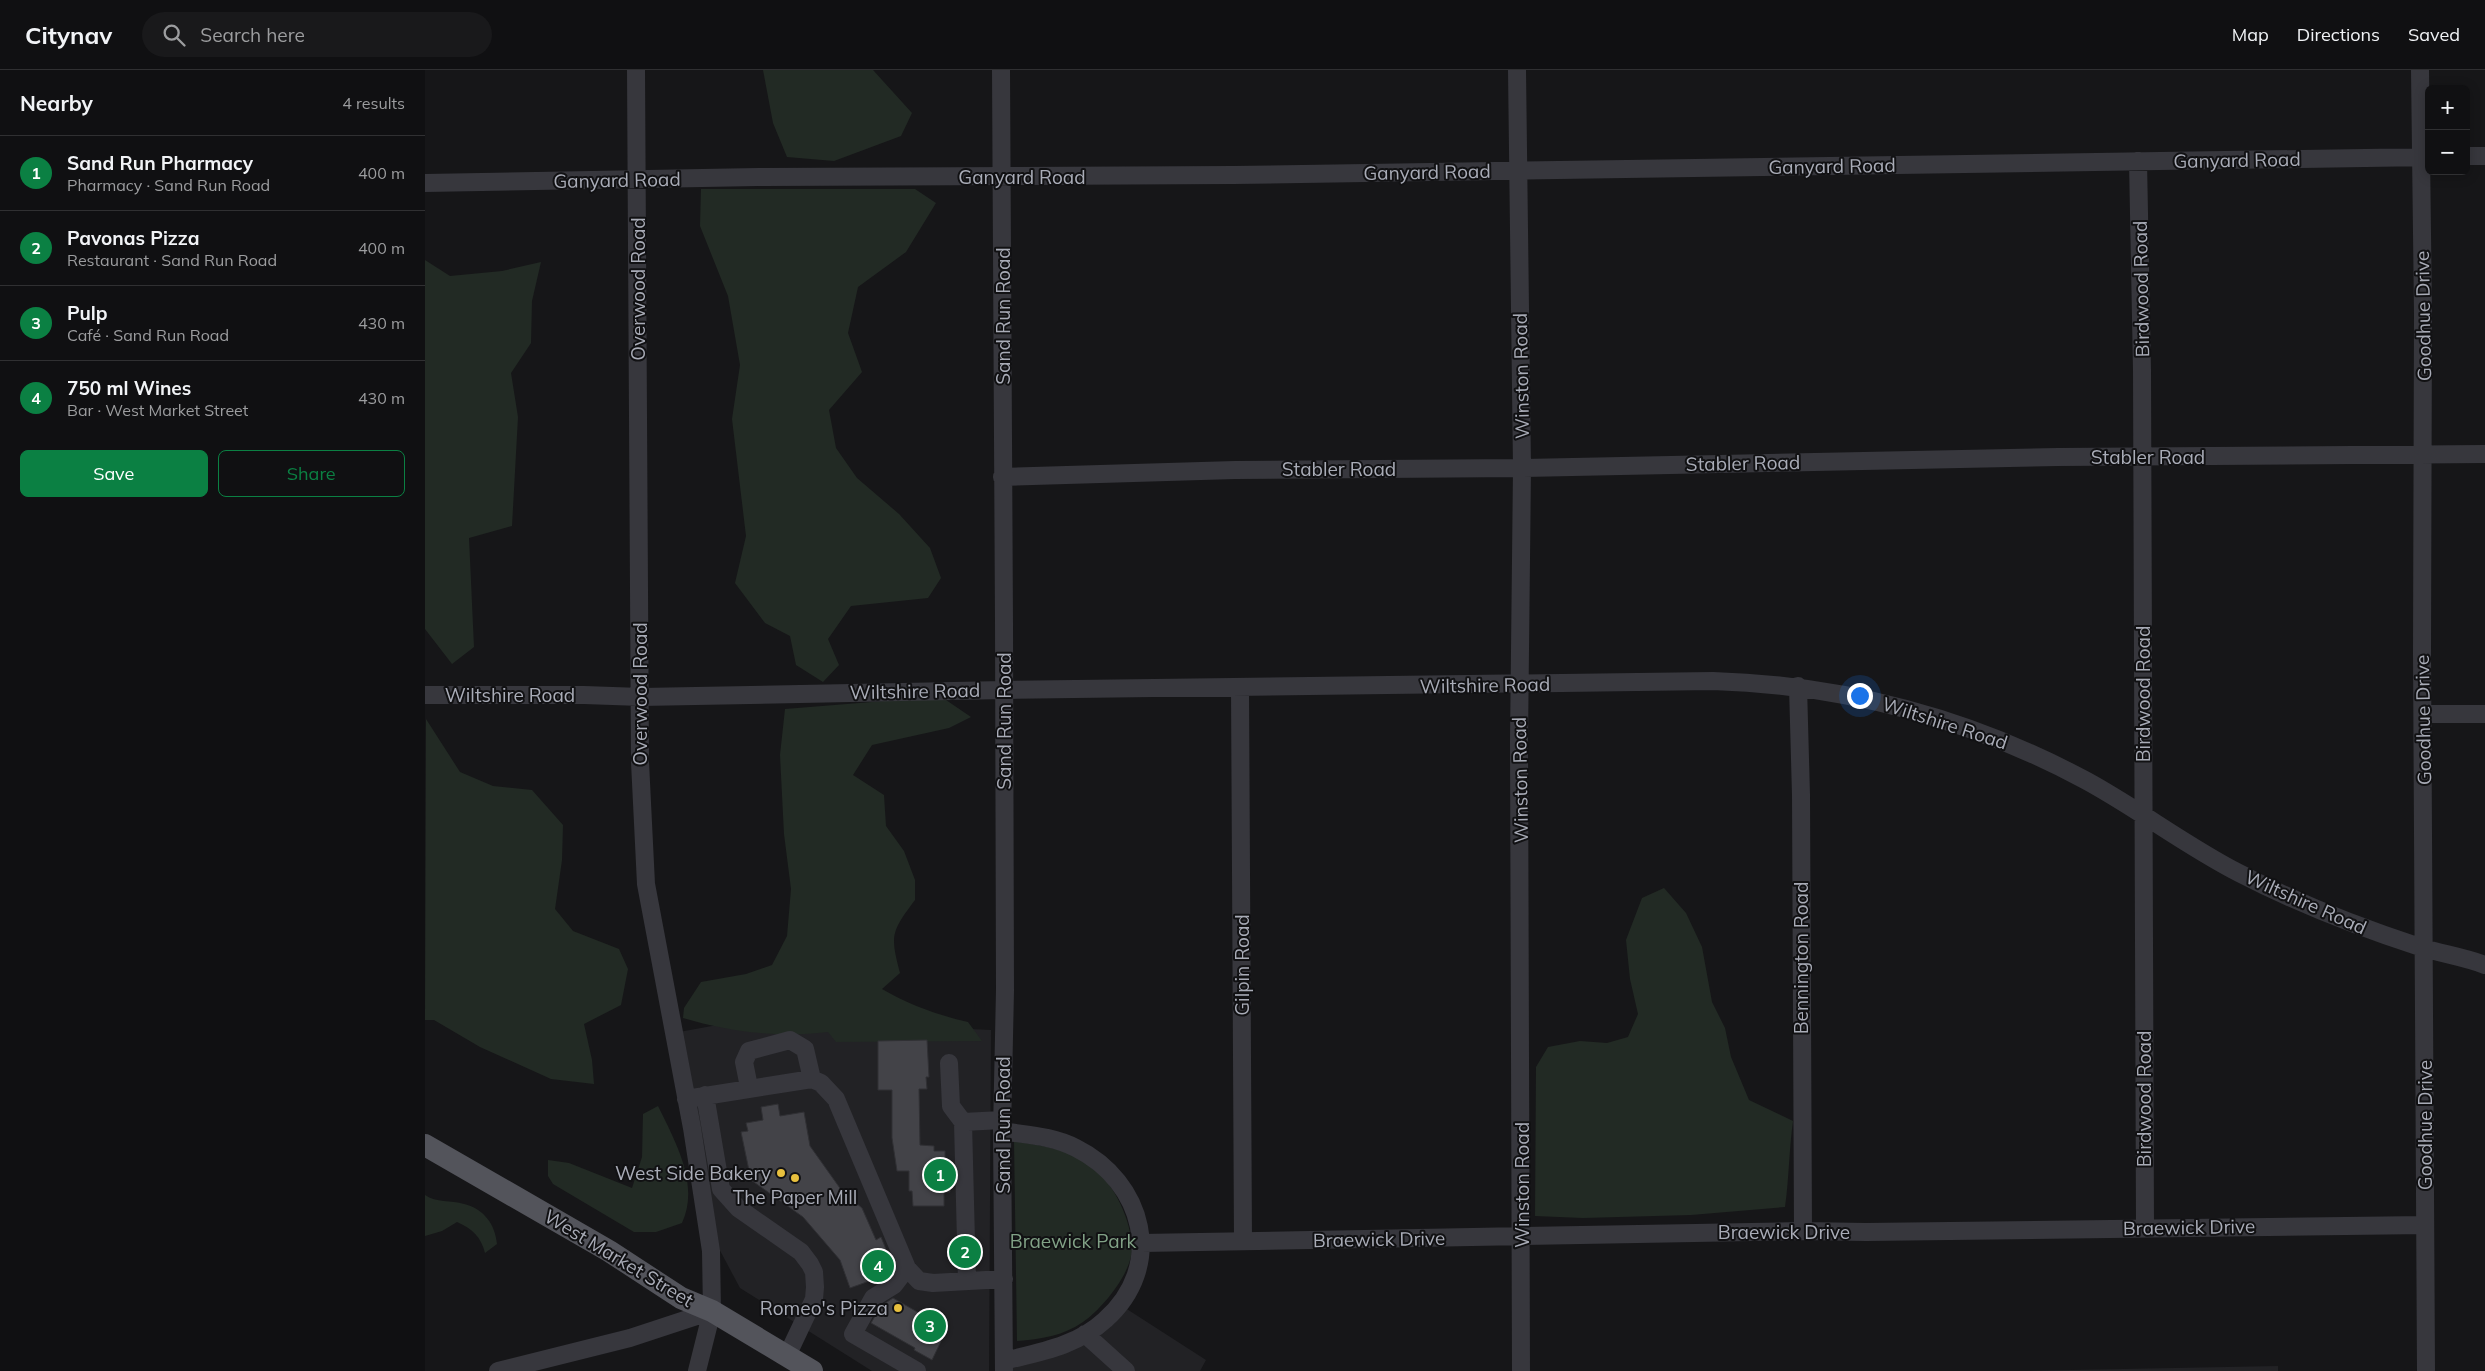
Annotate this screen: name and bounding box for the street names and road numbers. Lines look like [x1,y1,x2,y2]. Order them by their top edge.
street label: Ganyard Road [2173,147,2301,173]
street label: Ganyard Road [1768,153,1896,179]
street label: Ganyard Road [1363,159,1491,185]
street label: Ganyard Road [958,165,1086,189]
street label: Ganyard Road [553,167,681,193]
street label: Overwood Road [626,217,650,361]
street label: Birdwood Road [2128,220,2154,358]
street label: Sand Run Road [991,247,1015,385]
street label: Goodhue Drive [2410,251,2436,381]
street label: Winston Road [1508,313,1534,439]
street label: Stabler Road [2091,445,2205,469]
street label: Stabler Road [1686,450,1800,476]
street label: Stabler Road [1282,457,1396,481]
street label: Overwood Road [628,622,652,766]
street label: Birdwood Road [2131,626,2155,762]
street label: Sand Run Road [992,652,1016,790]
street label: Goodhue Drive [2410,655,2436,785]
street label: Wiltshire Road [1420,672,1550,698]
street label: Wiltshire Road [850,678,980,704]
street label: Wiltshire Road [445,683,575,707]
street label: Wiltshire Road [1879,691,2011,755]
street label: Winston Road [1507,717,1533,843]
street label: Wiltshire Road [2241,864,2371,940]
street label: Bennington Road [1789,882,1813,1034]
street label: Gilpin Road [1230,914,1254,1016]
street label: Birdwood Road [2132,1031,2156,1167]
street label: Sand Run Road [991,1056,1015,1194]
street label: Goodhue Drive [2413,1060,2437,1190]
street label: Winston Road [1510,1122,1534,1248]
street label: West Market Street [540,1204,698,1312]
street label: Braewick Drive [2123,1214,2255,1240]
street label: Braewick Drive [1718,1220,1850,1244]
street label: Braewick Drive [1313,1226,1445,1252]

